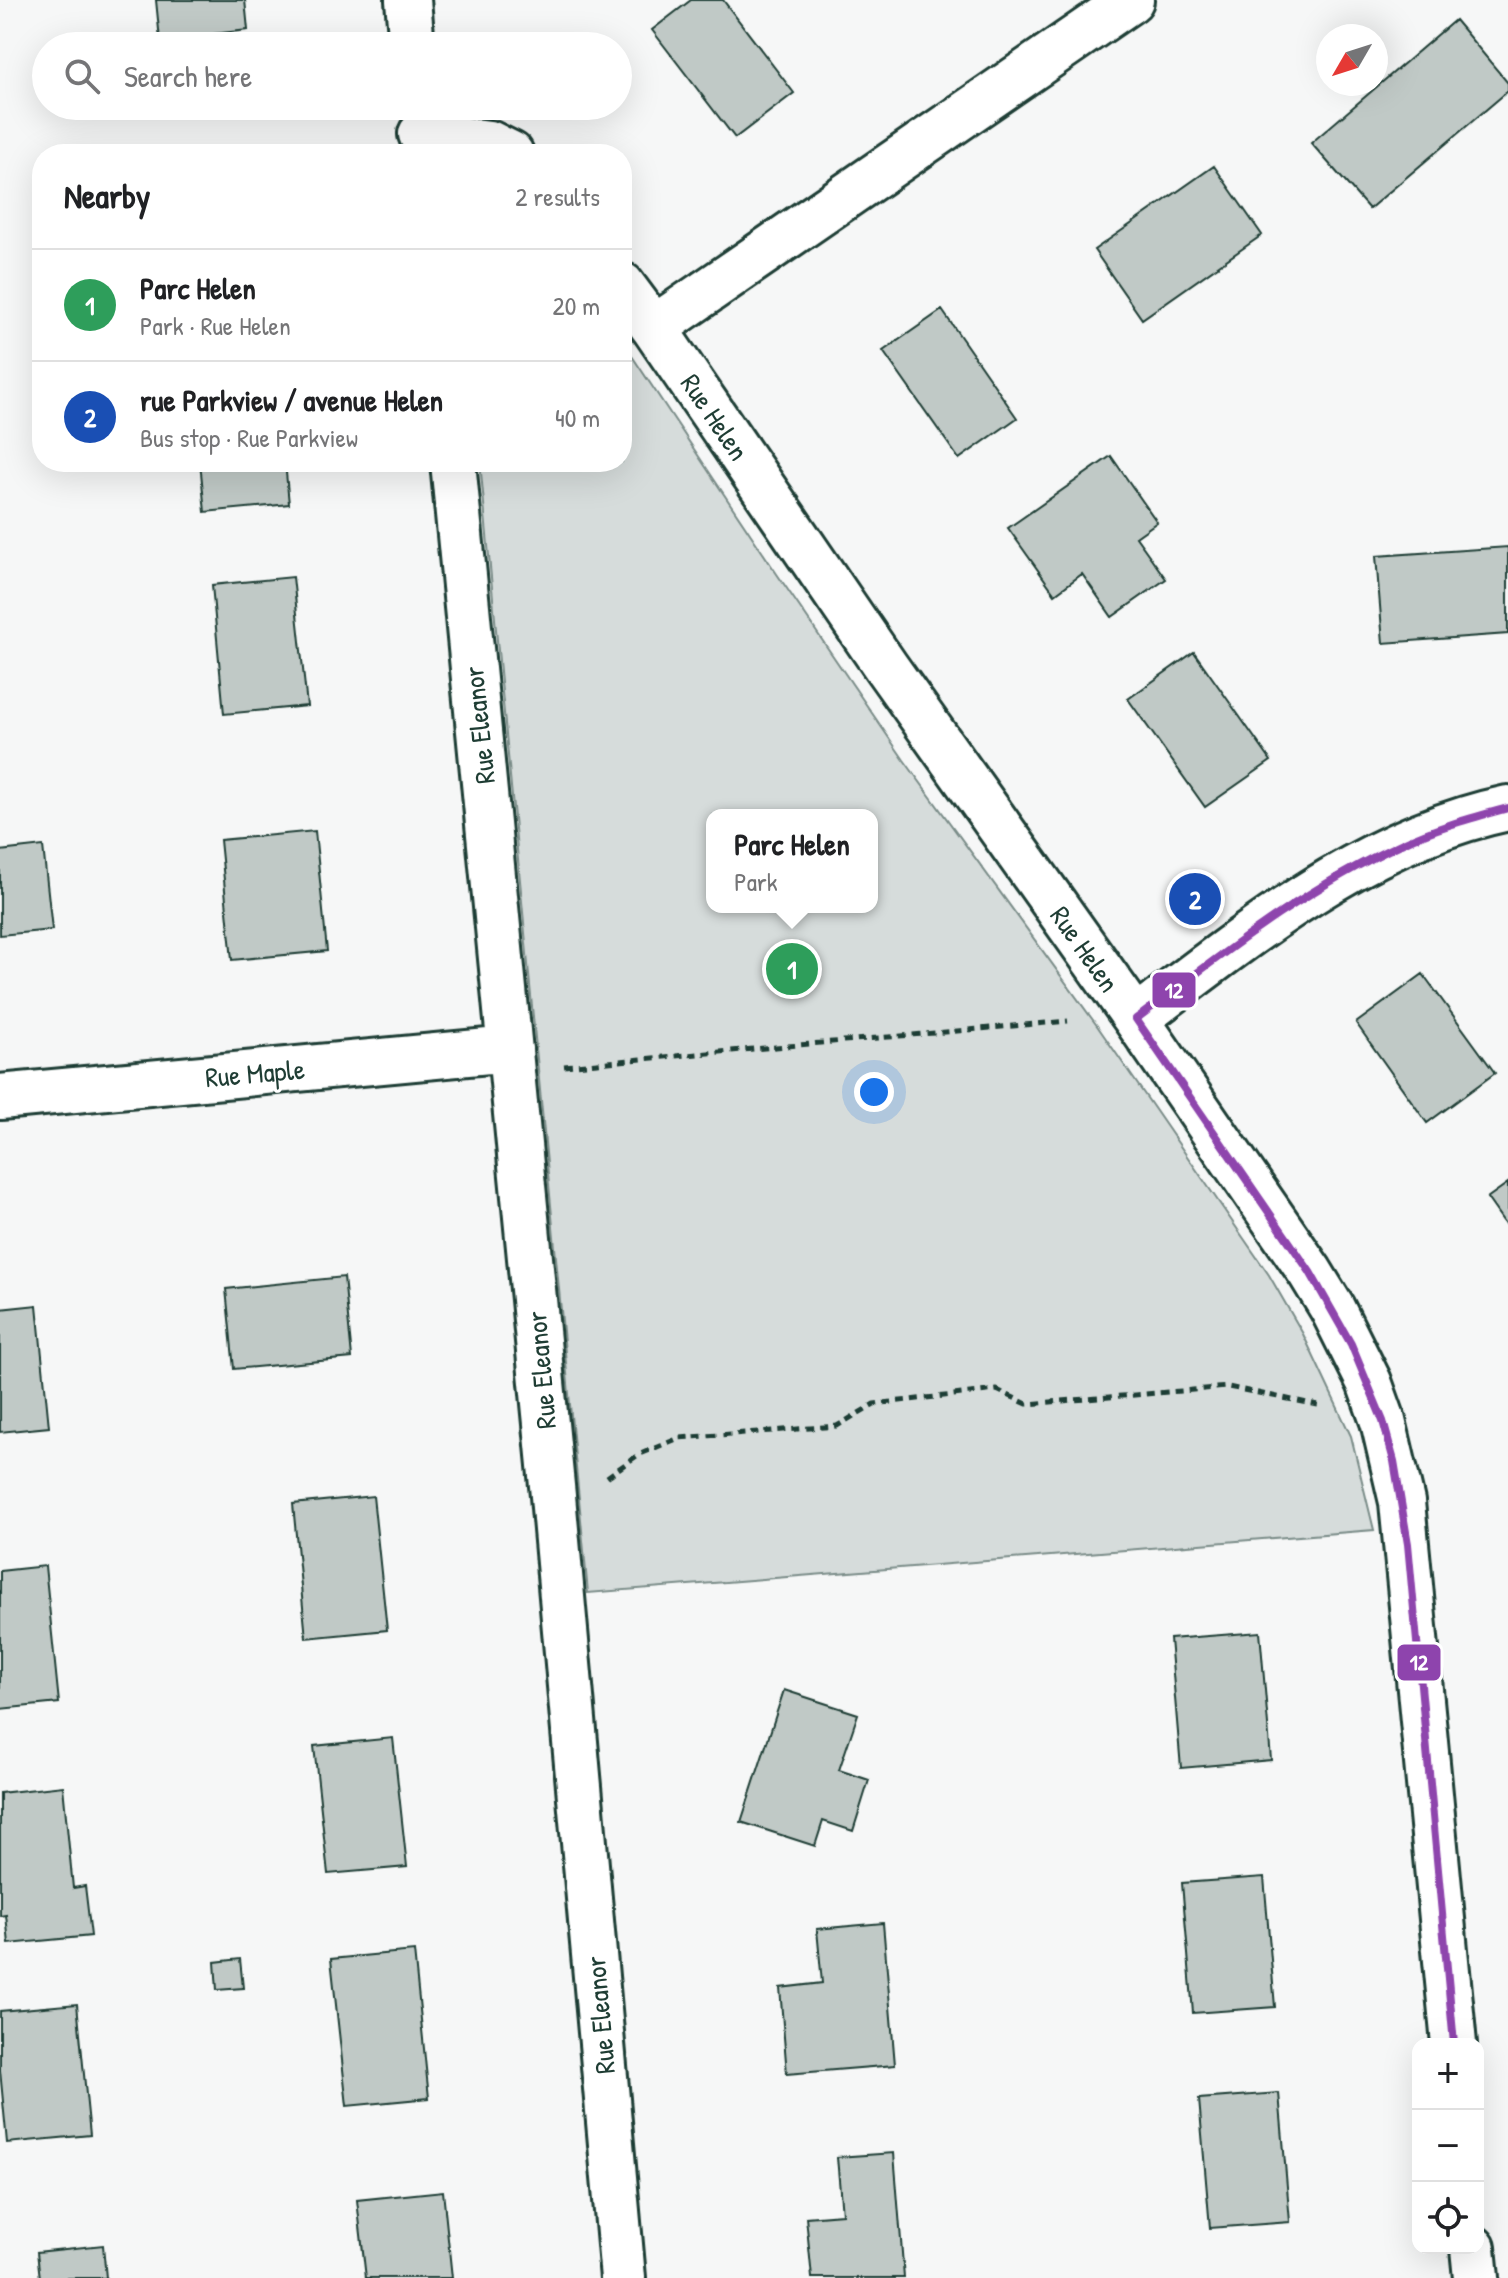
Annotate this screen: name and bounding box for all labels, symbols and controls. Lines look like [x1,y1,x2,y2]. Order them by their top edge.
north arrow [1316,24,1388,96]
search box [32,32,632,120]
icon: search [60,54,104,98]
text: Search here [124,56,252,96]
text: Nearby [64,173,150,219]
text: 2 results [515,179,600,214]
text: Parc Helen [140,268,256,308]
text: 1 [85,288,95,323]
text: 20 m [553,288,600,323]
text: Park · Rue Helen [140,308,291,343]
street label: Rue Helen [672,366,758,468]
text: rue Parkview / avenue Helen [140,380,443,420]
text: 2 [84,400,96,435]
text: 40 m [555,400,600,435]
text: Bus stop · Rue Parkview [140,420,358,455]
street label: Rue Eleanor [454,664,504,786]
popup [706,809,878,913]
text: Parc Helen [734,824,850,864]
text: Park [734,864,778,899]
pin: 2 [1169,869,1221,929]
street label: Rue Helen [1042,898,1128,1000]
pin: 1 [766,939,818,999]
line badge: 12 [1151,971,1197,1009]
text: 12 [1165,975,1184,1005]
street label: Rue Maple [204,1050,306,1096]
your location [854,1072,894,1112]
street label: Rue Eleanor [517,1309,565,1431]
line badge: 12 [1396,1643,1442,1682]
text: 12 [1410,1647,1429,1677]
street label: Rue Eleanor [576,1954,624,2076]
map controls [1412,2038,1484,2254]
button: + [1412,2038,1484,2110]
button: − [1412,2110,1484,2182]
button: locate [1412,2182,1484,2254]

